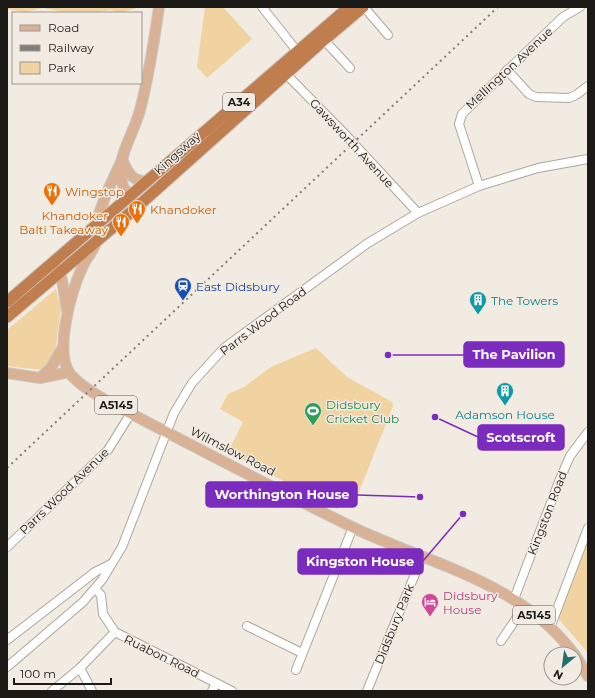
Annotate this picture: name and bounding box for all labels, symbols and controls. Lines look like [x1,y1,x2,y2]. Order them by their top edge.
legend [12,12,142,84]
text: Road [48,20,79,35]
street label: Mellington Avenue [462,24,556,112]
text: Railway [48,40,94,55]
text: Park [48,60,76,75]
road number: A34 [223,93,255,111]
street label: Gawsworth Avenue [307,95,397,191]
street label: Kingsway [151,128,204,178]
restaurant icon: Wingstop [42,181,62,206]
place label: Wingstop [65,184,124,199]
restaurant icon: Khandoker [127,199,147,224]
place label: Khandoker [150,202,217,217]
place label: Khandoker Balti Takeaway [19,208,108,237]
restaurant icon: Khandoker Balti Takeaway [111,212,131,237]
station icon: East Didsbury [173,276,193,301]
place label: East Didsbury [196,279,280,294]
street label: Parrs Wood Road [217,284,309,358]
building icon: The Towers [468,290,488,315]
place label: The Towers [491,293,558,308]
callout: The Pavilion [464,342,564,367]
text: The Pavilion [472,346,556,362]
building icon: Adamson House [495,381,515,406]
road number: A5145 [95,396,137,414]
place label: Didsbury Cricket Club [326,397,399,426]
sports icon: Didsbury Cricket Club [303,401,323,426]
place label: Adamson House [455,407,555,422]
street label: Wilmslow Road [188,423,278,479]
callout: Scotscroft [478,425,564,450]
text: Scotscroft [486,429,556,445]
street label: Parrs Wood Avenue [16,445,112,537]
street label: Kingston Road [524,469,570,557]
callout: Worthington House [206,482,357,507]
text: Worthington House [214,486,350,502]
callout: Kingston House [298,549,423,574]
text: Kingston House [306,553,414,569]
street label: Didsbury Park [371,581,417,666]
place label: Didsbury House [443,588,498,617]
hotel icon: Didsbury House [420,592,440,617]
road number: A5145 [513,606,555,624]
street label: Ruabon Road [122,631,202,681]
north arrow [543,646,583,686]
scale bar [14,660,111,686]
text: 100 m [20,666,56,681]
text: N [551,666,565,683]

